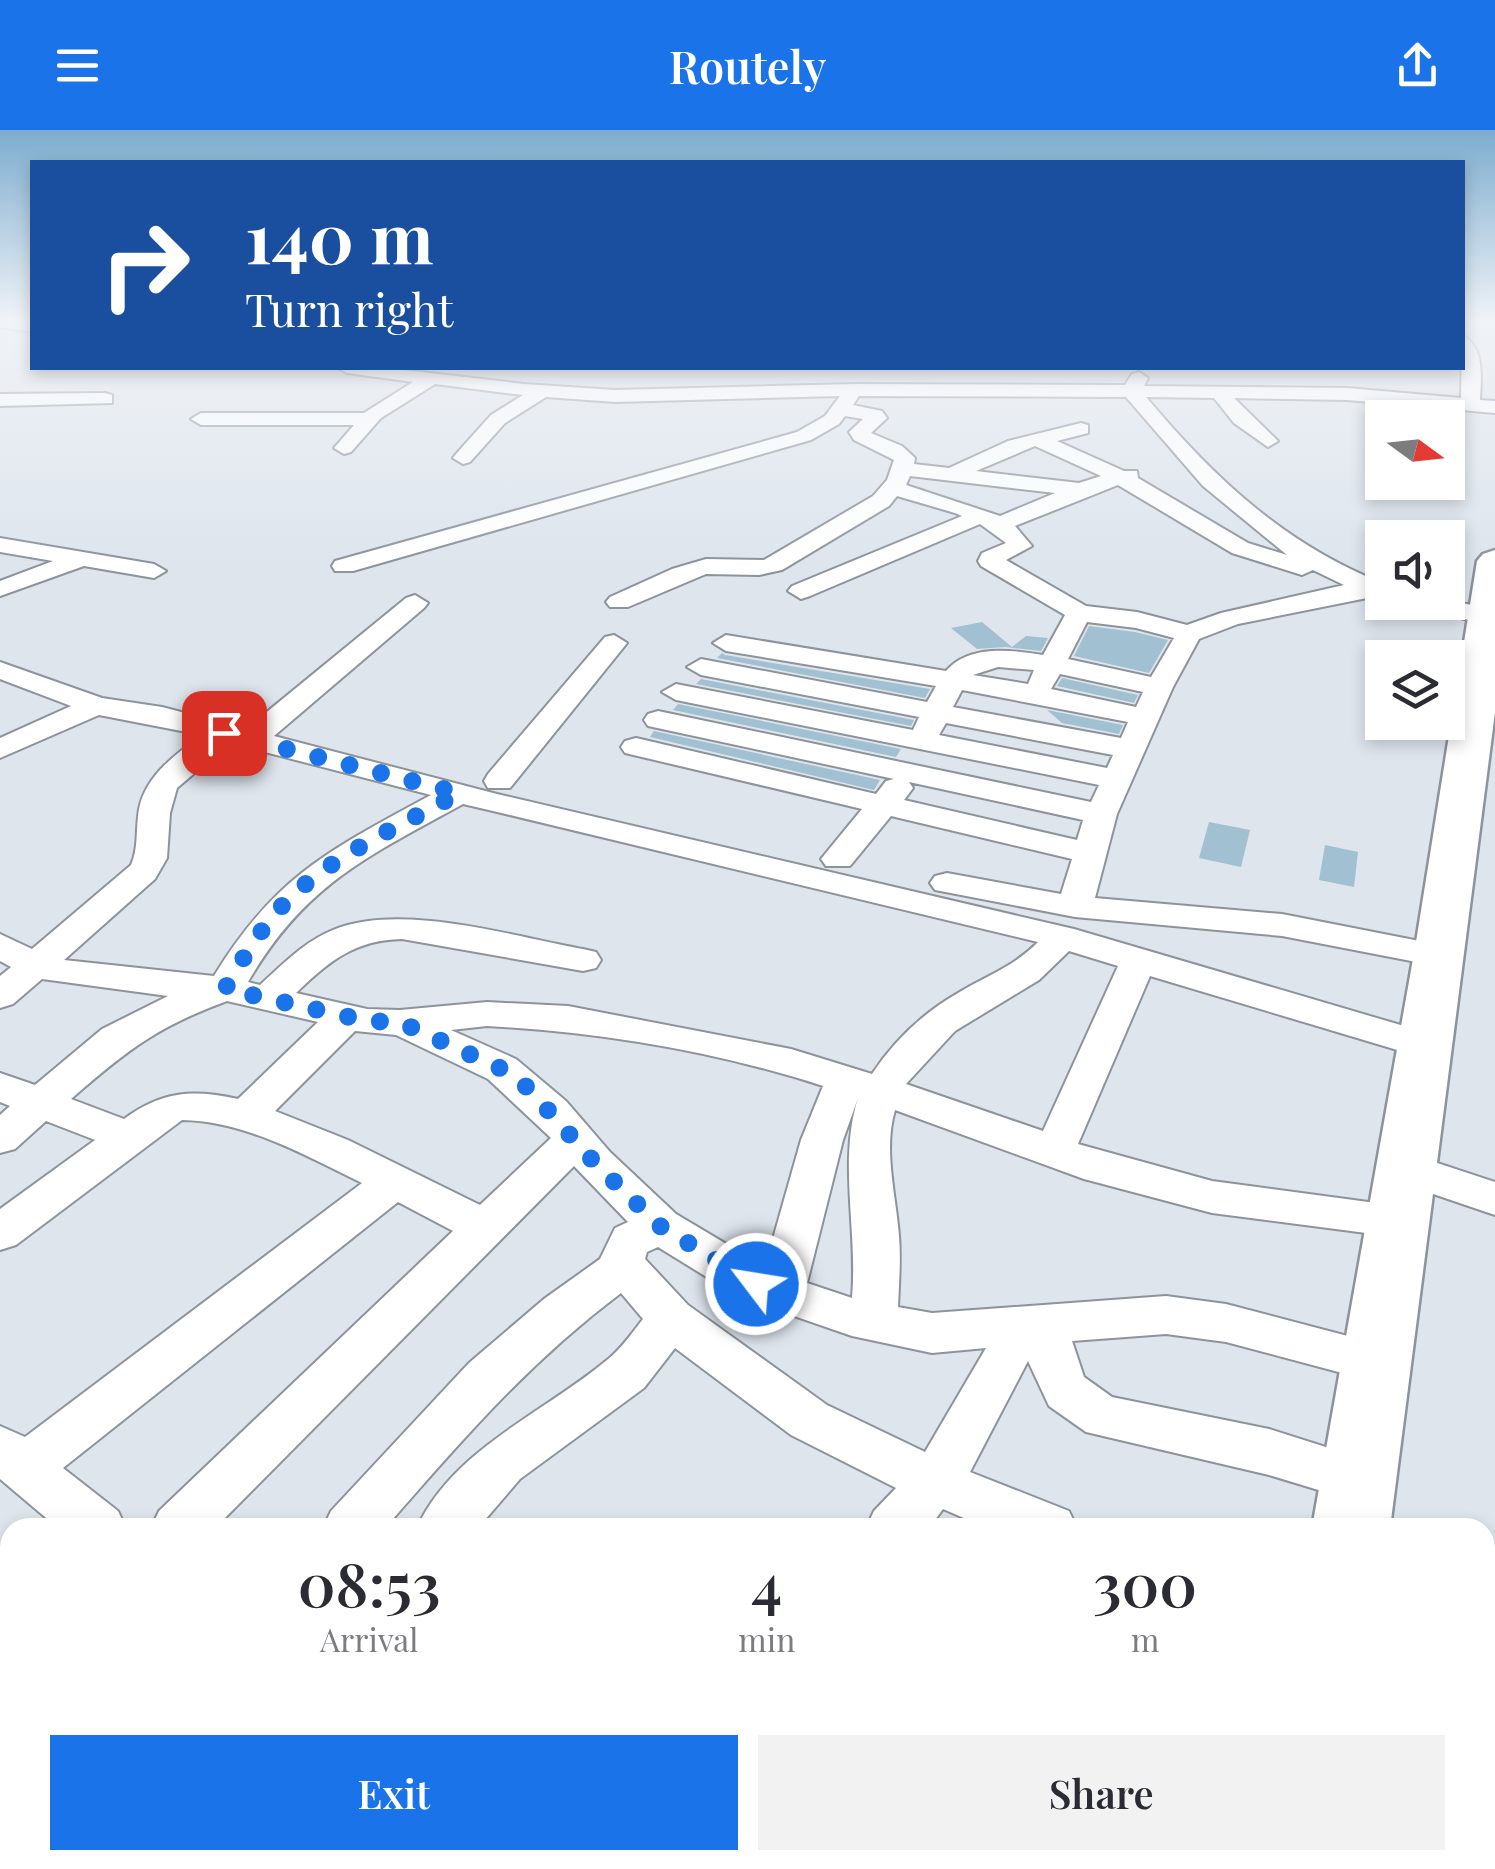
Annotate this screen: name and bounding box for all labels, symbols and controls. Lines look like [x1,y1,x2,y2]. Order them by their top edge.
text: Routely [669,35,826,95]
icon: menu [50,38,105,93]
icon: share [1390,38,1445,93]
text: 140 m [245,188,434,282]
icon: right [80,200,210,330]
text: Turn right [245,278,453,338]
north arrow [1365,400,1465,500]
map controls [1365,400,1465,740]
button: sound [1365,520,1465,620]
button: layers [1365,640,1465,740]
pin [182,691,267,776]
icon: arrive [197,706,252,761]
position arrow [704,1232,808,1336]
text: 08:53 [298,1542,441,1622]
text: 4 [751,1542,782,1622]
text: 300 [1093,1542,1197,1622]
text: Arrival [320,1617,418,1660]
text: min [738,1617,795,1660]
text: m [1131,1617,1159,1660]
button: Exit [50,1735,738,1850]
button: Share [758,1735,1445,1850]

